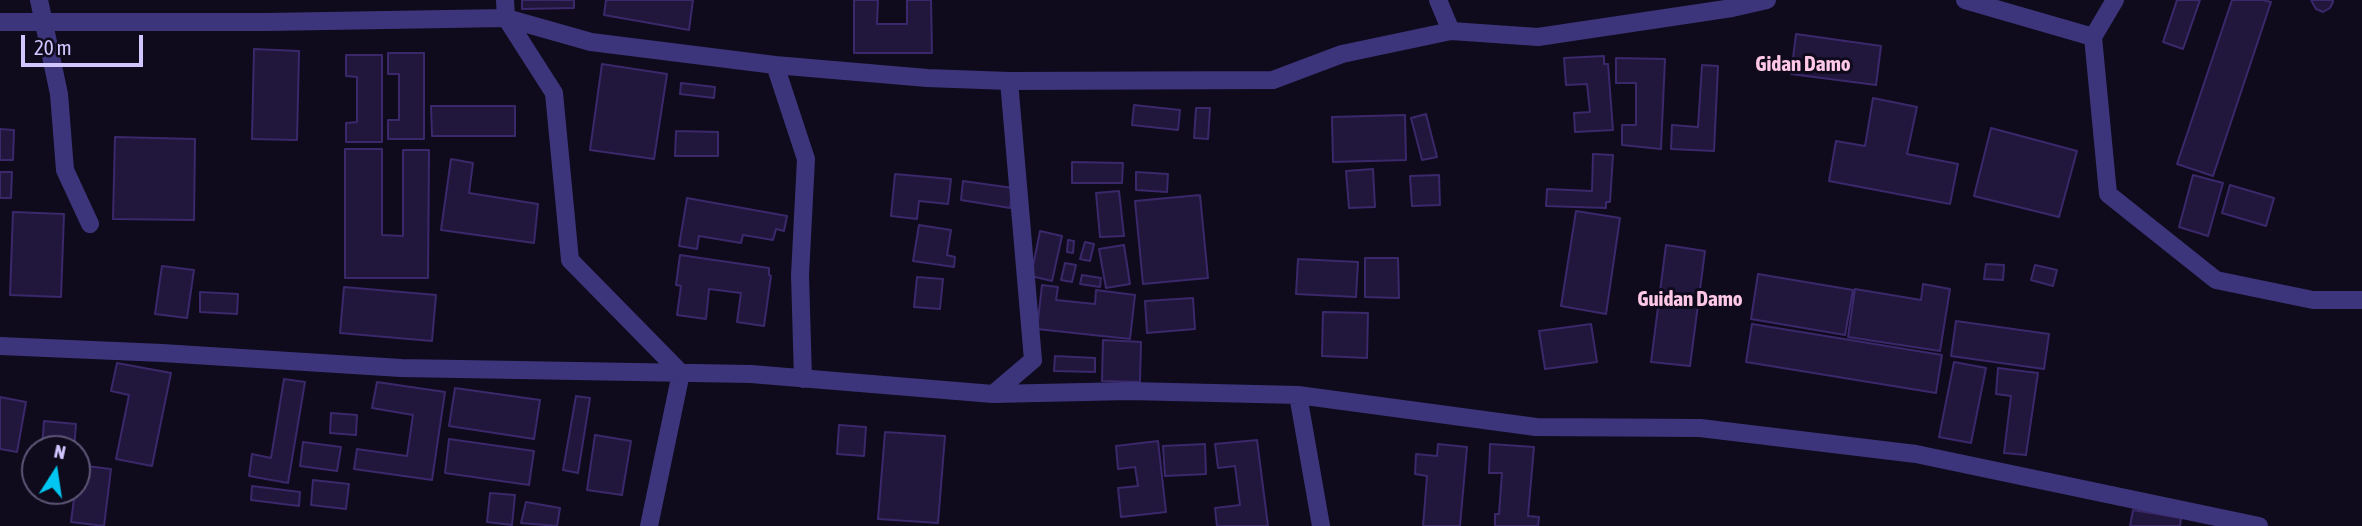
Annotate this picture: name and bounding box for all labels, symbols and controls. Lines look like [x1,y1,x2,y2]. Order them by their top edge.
scale bar [24,21,147,65]
text: 20 m [34,35,72,59]
district label: Gidan Damo [1755,51,1851,77]
district label: Guidan Damo [1637,286,1743,312]
north arrow [21,435,91,505]
text: N [52,439,68,463]

